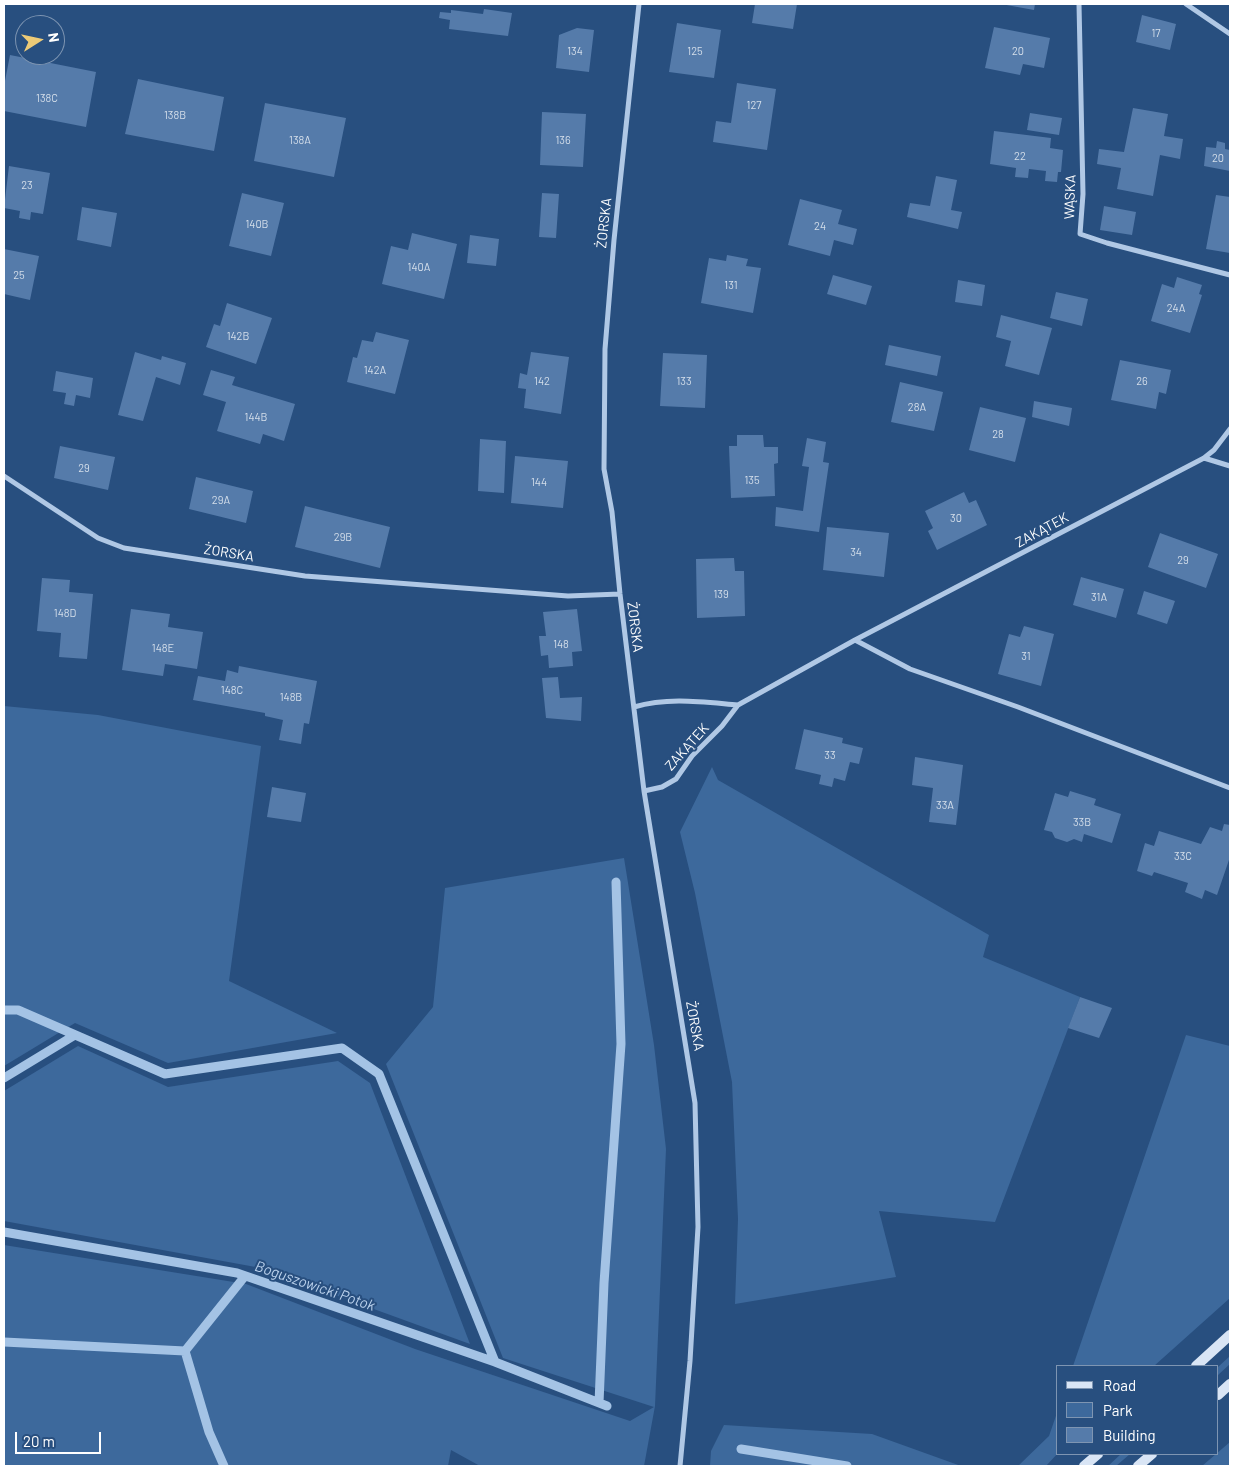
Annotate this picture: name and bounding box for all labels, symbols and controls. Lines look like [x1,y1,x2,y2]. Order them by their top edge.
north arrow [15,15,65,65]
house number: 17 [1151,26,1161,40]
text: N [45,31,63,44]
house number: 134 [567,44,583,58]
house number: 125 [687,44,703,58]
house number: 20 [1012,44,1024,58]
house number: 138C [36,91,58,105]
house number: 127 [747,98,761,112]
house number: 138B [164,108,186,122]
house number: 138A [289,133,311,147]
house number: 136 [555,133,571,147]
house number: 22 [1014,149,1026,163]
house number: 20 [1212,151,1224,165]
street label: WĄSKA [1061,174,1079,220]
house number: 23 [21,178,33,192]
street label: ŻORSKA [593,197,615,249]
house number: 140B [245,217,269,231]
house number: 24 [814,219,826,233]
house number: 140A [408,260,430,274]
house number: 25 [13,268,25,282]
house number: 131 [724,278,738,292]
house number: 24A [1167,301,1185,315]
house number: 142B [227,329,249,343]
house number: 142A [364,363,386,377]
house number: 142 [534,374,550,388]
house number: 133 [676,374,692,388]
house number: 26 [1136,374,1148,388]
house number: 28A [908,400,926,414]
house number: 144B [245,410,267,424]
house number: 28 [992,427,1004,441]
house number: 29 [78,461,90,475]
house number: 135 [744,473,760,487]
house number: 144 [531,475,547,489]
house number: 29A [212,493,230,507]
street label: ZAKĄTEK [1013,509,1071,551]
house number: 30 [950,511,962,525]
house number: 29B [334,530,352,544]
street label: ŻORSKA [203,541,255,565]
house number: 34 [850,545,862,559]
house number: 29 [1177,553,1189,567]
house number: 139 [713,587,729,601]
house number: 31A [1091,590,1107,604]
street label: ŻORSKA [624,601,646,653]
house number: 148D [54,606,76,620]
house number: 148 [553,637,569,651]
house number: 148E [152,641,174,655]
house number: 31 [1021,649,1031,663]
house number: 148C [221,683,243,697]
house number: 148B [280,690,302,704]
street label: ZAKĄTEK [661,720,713,774]
house number: 33 [824,748,836,762]
house number: 33A [936,798,954,812]
house number: 33B [1073,815,1091,829]
house number: 33C [1174,849,1192,863]
street label: ŻORSKA [682,1000,708,1052]
water label: Boguszowicki Potok [253,1257,377,1315]
legend [1056,1365,1219,1455]
text: Road [1103,1376,1136,1394]
text: Park [1103,1401,1132,1419]
scale bar [18,1422,104,1454]
text: Building [1103,1426,1156,1444]
text: 20 m [23,1432,55,1450]

